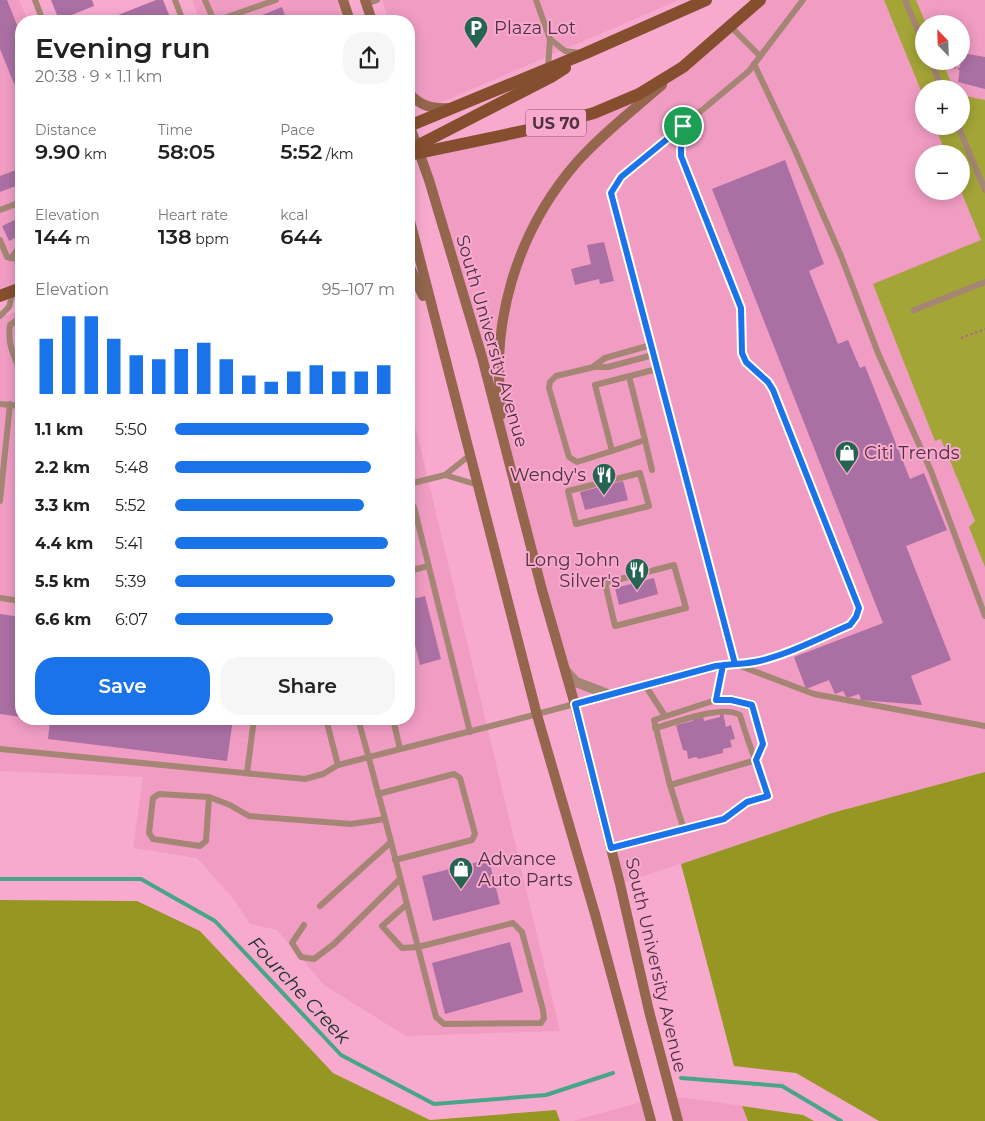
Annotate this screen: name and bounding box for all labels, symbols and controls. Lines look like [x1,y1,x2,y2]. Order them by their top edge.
parking icon: Plaza Lot [463,15,489,49]
north arrow [915,15,970,70]
map controls [915,15,970,200]
place label: Plaza Lot [494,17,576,39]
text: Evening run [35,31,210,65]
button: share [343,32,395,84]
text: 20:38 · 9 × 1.1 km [35,67,162,86]
button: + [915,80,970,135]
pin [662,105,704,147]
road number: US 70 [526,110,586,136]
icon: arrive [669,112,697,140]
text: Distance [35,121,97,139]
text: Time [158,121,193,139]
text: Pace [280,121,315,139]
text: 9.90 [35,139,80,164]
text: 58:05 [158,139,215,164]
text: 5:52 [280,139,322,164]
text: km [80,145,107,163]
text: /km [322,145,354,163]
button: − [915,145,970,200]
text: Elevation [35,206,100,224]
text: Heart rate [158,206,228,224]
text: kcal [280,206,308,224]
text: 144 [35,224,72,249]
text: 138 [158,224,192,249]
text: 644 [280,224,322,249]
text: m [72,230,90,248]
text: bpm [192,230,229,248]
street label: South University Avenue [451,232,533,450]
text: Elevation [35,280,109,299]
text: 95–107 m [322,280,395,299]
text: 1.1 km [35,420,83,439]
text: 5:50 [115,420,147,439]
shop icon: Citi Trends [834,440,860,474]
place label: Citi Trends [864,442,960,464]
text: 2.2 km [35,458,90,477]
text: 5:48 [115,458,148,477]
restaurant icon: Wendy's [591,462,617,496]
place label: Wendy's [510,464,586,486]
text: 3.3 km [35,496,90,515]
text: 5:52 [115,496,146,515]
text: 4.4 km [35,534,93,553]
text: 5:41 [115,534,143,553]
place label: Long John Silver's [524,549,620,592]
restaurant icon: Long John Silver's [624,557,650,591]
text: 5.5 km [35,572,90,591]
text: 5:39 [115,572,146,591]
text: 6.6 km [35,610,91,629]
text: 6:07 [115,610,148,629]
button: Save [35,657,210,715]
button: Share [220,657,395,715]
place label: Advance Auto Parts [478,848,573,891]
street label: South University Avenue [621,855,691,1075]
shop icon: Advance Auto Parts [448,856,474,890]
water label: Fourche Creek [243,931,355,1049]

